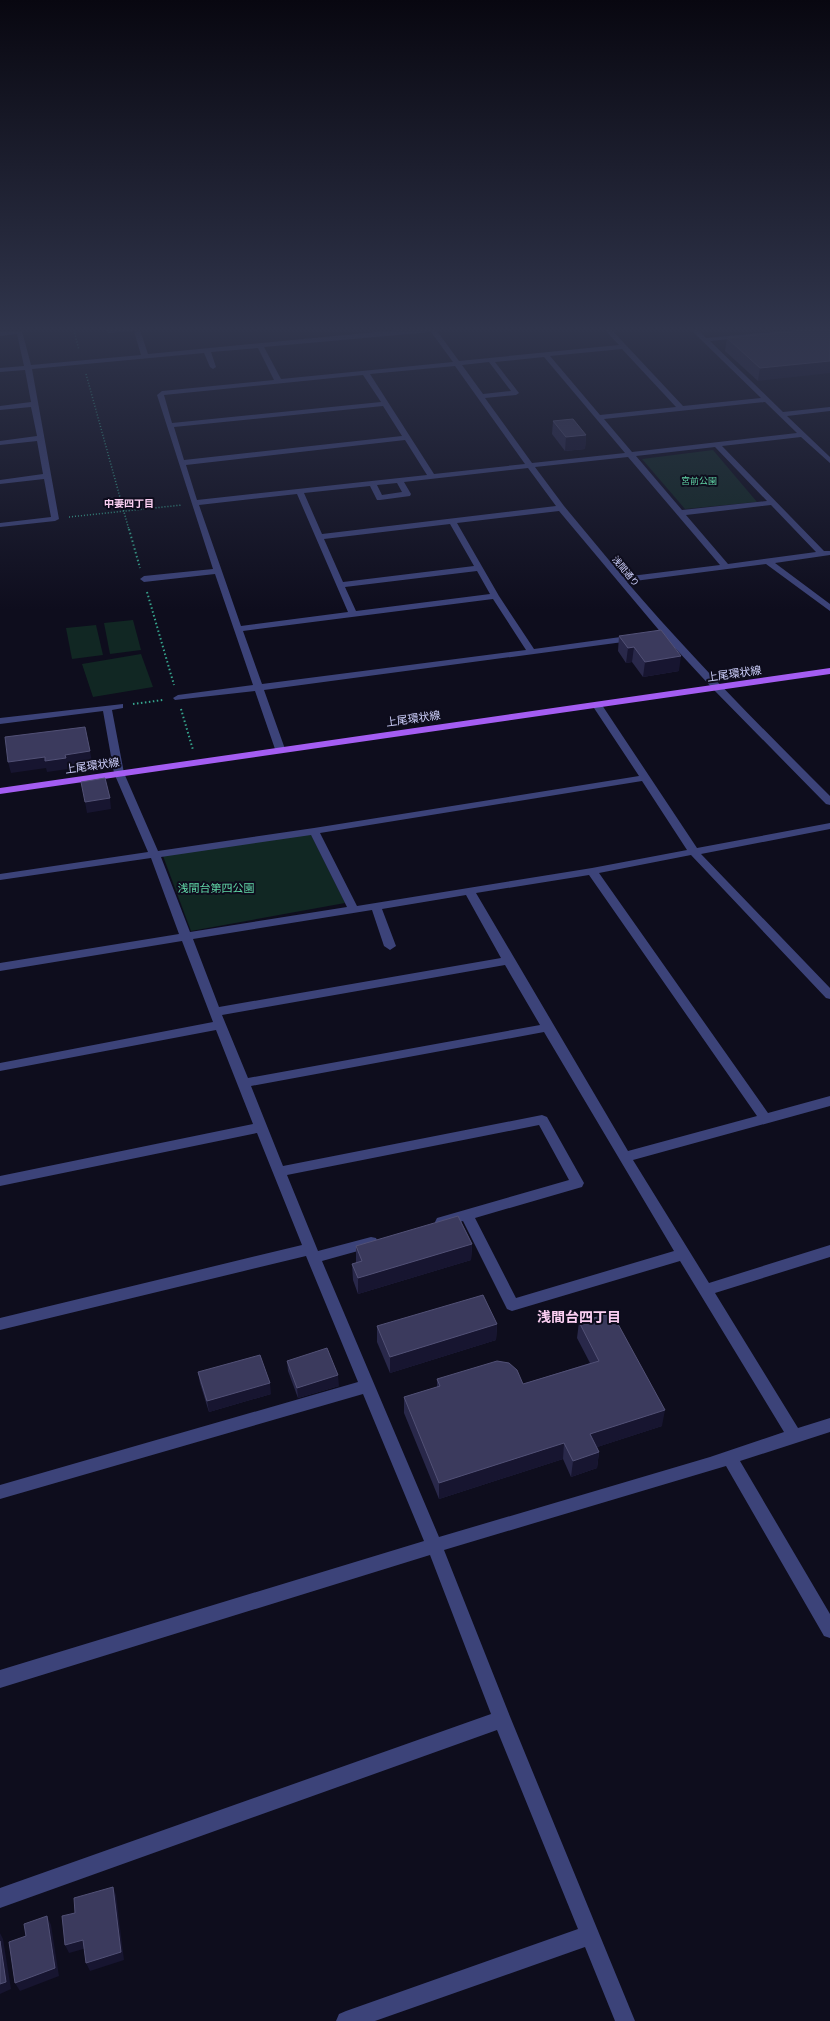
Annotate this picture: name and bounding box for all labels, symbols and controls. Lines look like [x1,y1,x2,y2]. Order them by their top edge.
park label: 宮前公園 [681,475,717,486]
district label: 中妻四丁目 [104,497,154,509]
street label: 浅間通り [610,554,642,588]
street label: 上尾環状線 [706,663,762,683]
street label: 上尾環状線 [385,708,441,728]
street label: 上尾環状線 [64,755,120,775]
park label: 浅間台第四公園 [178,881,255,894]
district label: 浅間台四丁目 [537,1308,621,1325]

